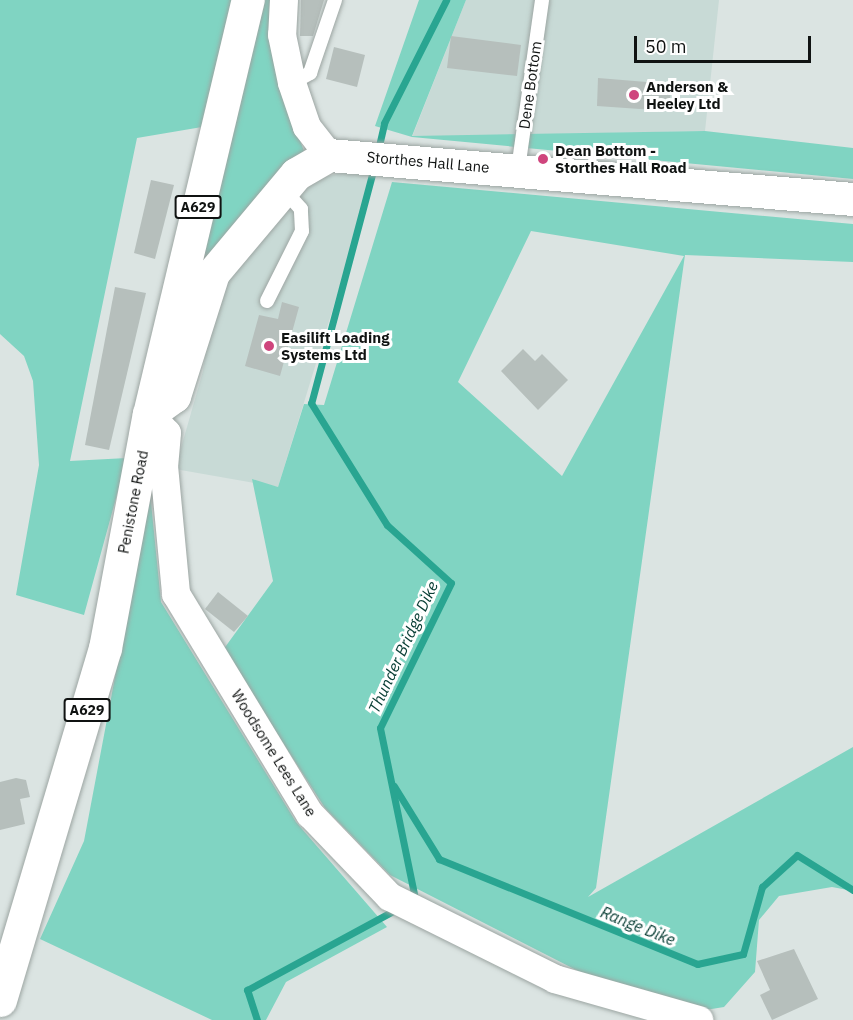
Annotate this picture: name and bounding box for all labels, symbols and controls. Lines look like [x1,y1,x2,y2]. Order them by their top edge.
scale bar [637,24,814,62]
text: 50 m [645,35,687,58]
street label: Dene Bottom [515,40,545,130]
place label: Anderson & Heeley Ltd [646,77,728,112]
marker: Anderson & Heeley Ltd [627,88,641,102]
place label: Dean Bottom - Storthes Hall Road [555,141,687,176]
street label: Storthes Hall Lane [366,148,490,176]
marker: Dean Bottom - Storthes Hall Road [536,152,550,166]
road number: A629 [174,196,222,218]
place label: Easilift Loading Systems Ltd [281,328,389,363]
marker: Easilift Loading Systems Ltd [262,339,276,353]
street label: Penistone Road [114,449,152,555]
water label: Thunder Bridge Dike [364,578,442,716]
street label: Woodsome Lees Lane [228,686,320,820]
road number: A629 [63,699,111,721]
water label: Range Dike [598,902,678,950]

